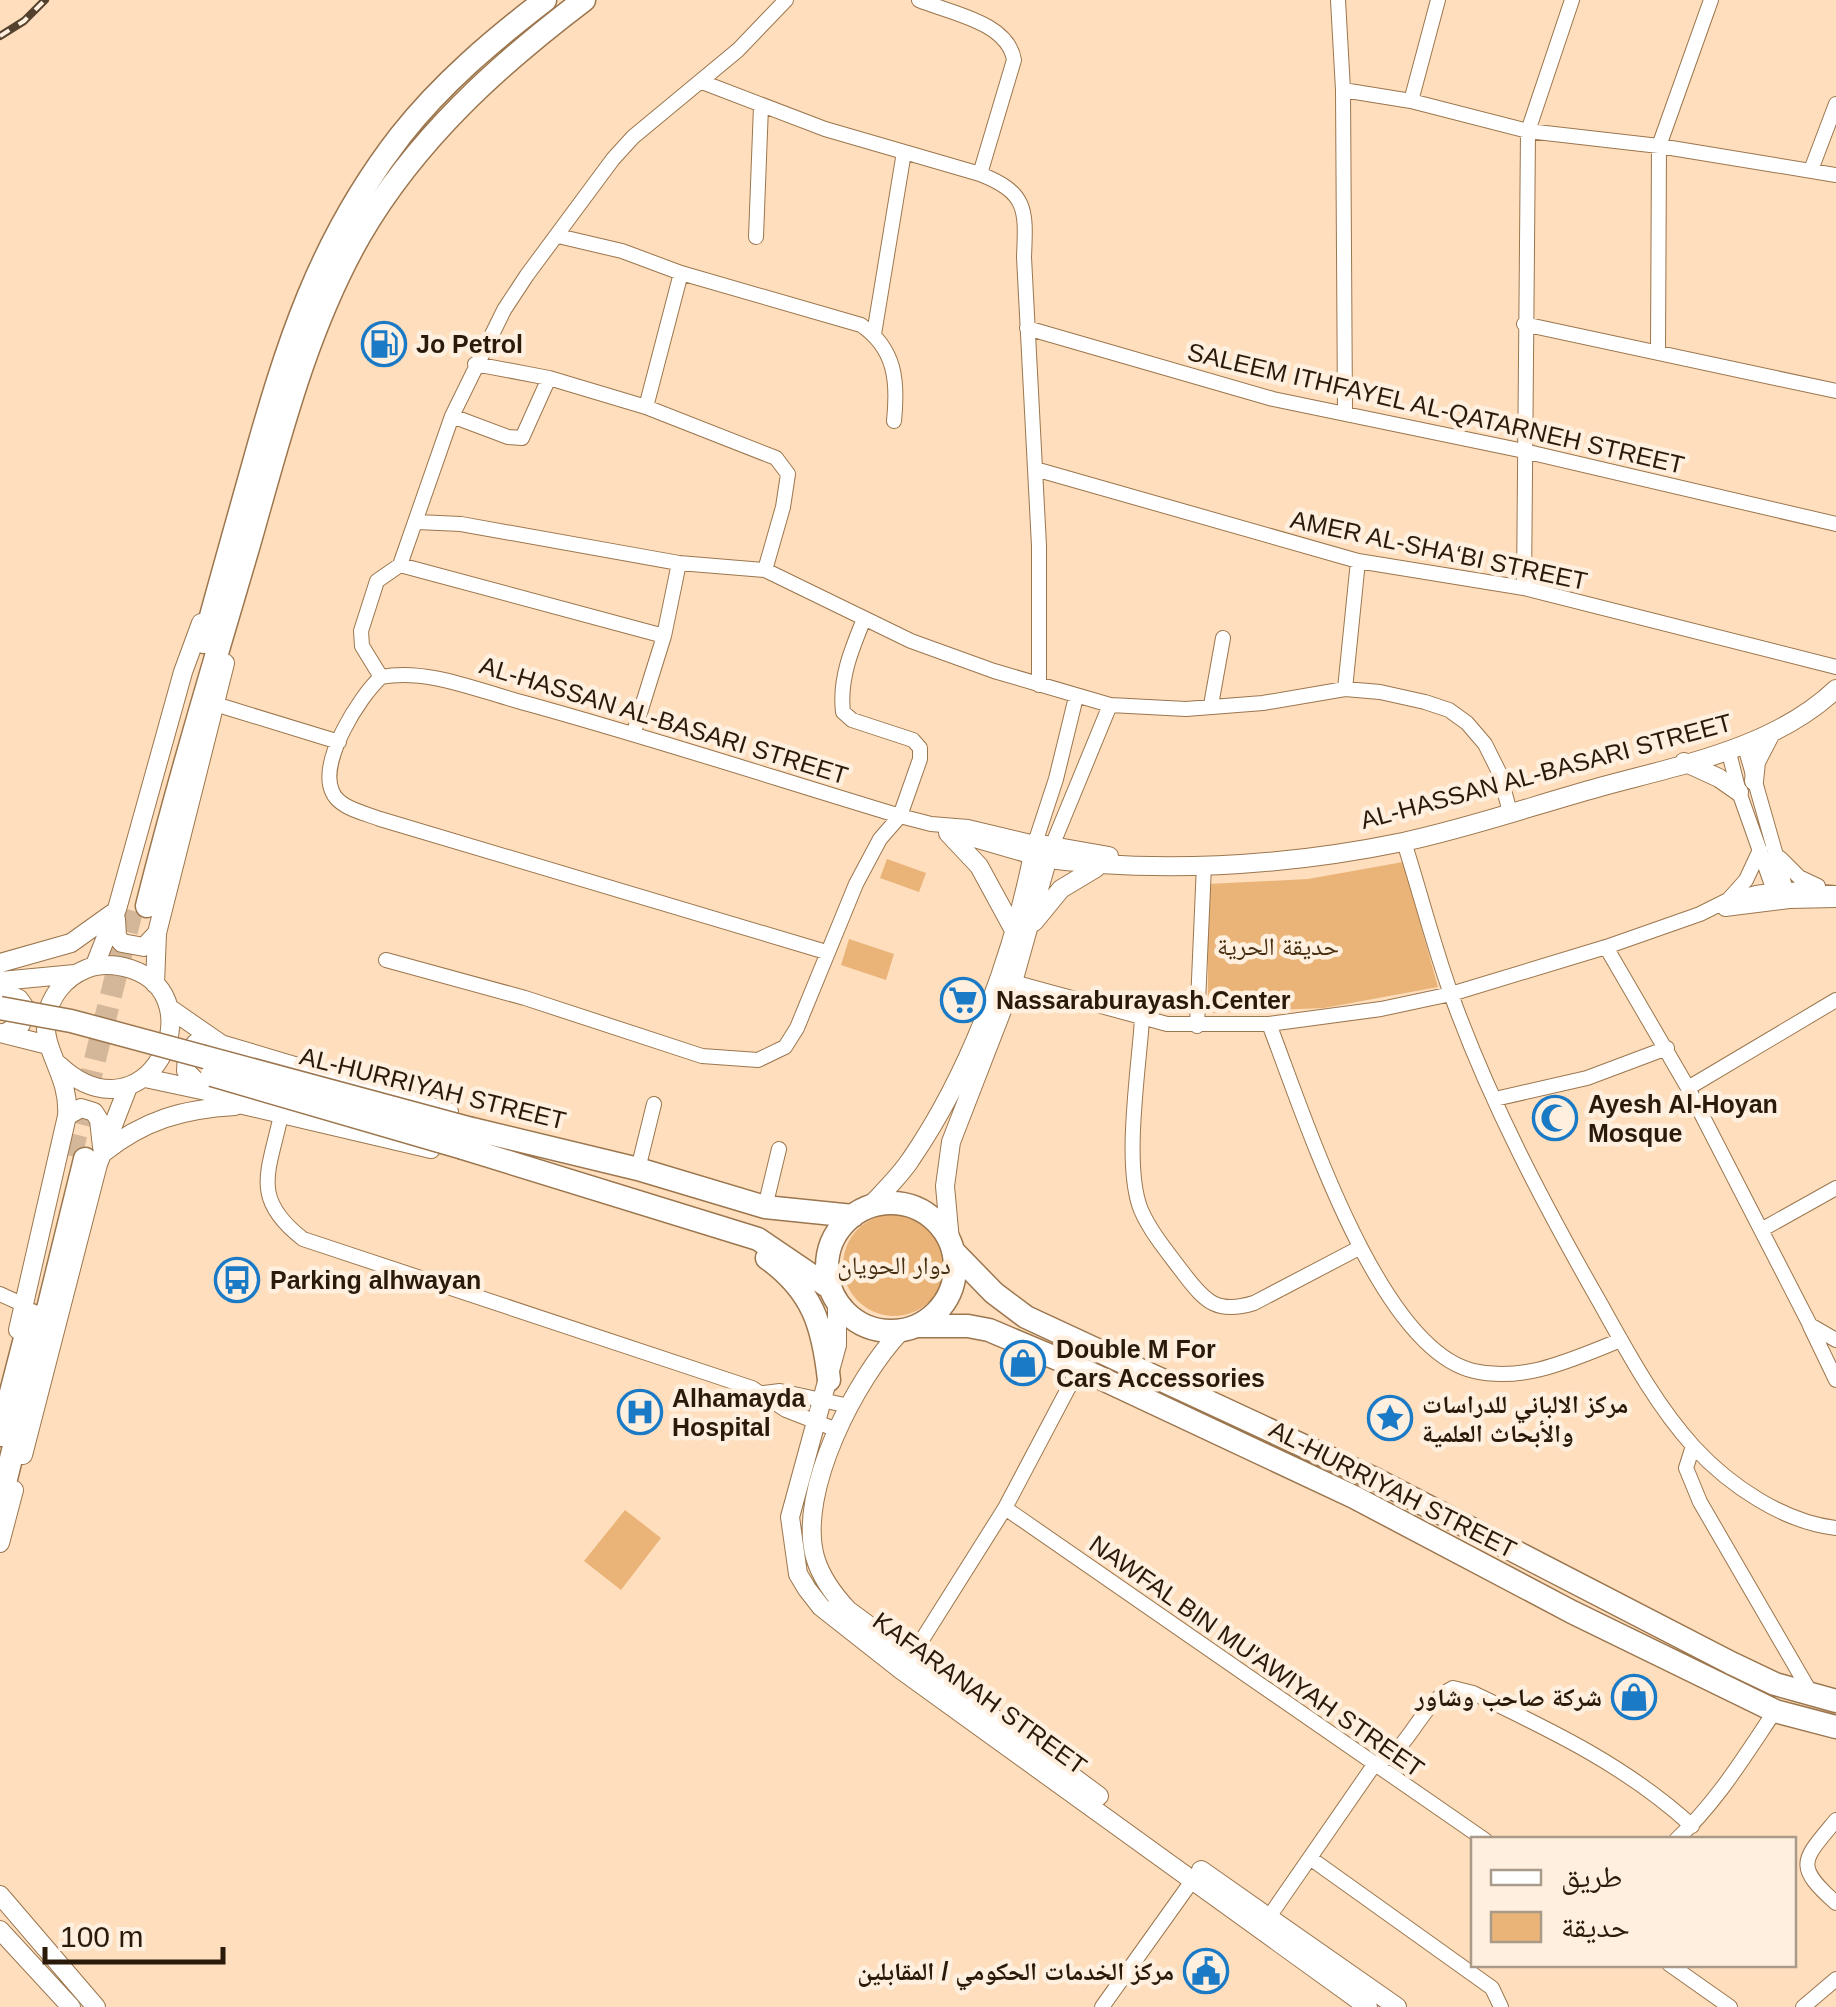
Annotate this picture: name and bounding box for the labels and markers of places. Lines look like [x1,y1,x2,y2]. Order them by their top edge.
fuel station icon: Jo Petrol [361,321,407,367]
place label: Jo Petrol [416,330,523,358]
supermarket icon: Nassaraburayash.Center [940,977,986,1023]
place label: Nassaraburayash.Center [996,986,1291,1014]
place label: Ayesh Al-Hoyan Mosque [1588,1090,1778,1147]
mosque icon: Ayesh Al-Hoyan Mosque [1532,1095,1578,1141]
bus stop icon: Parking alhwayan [214,1257,260,1303]
place label: Parking alhwayan [270,1266,481,1294]
place label: Double M For Cars Accessories [1056,1335,1265,1392]
shop icon: Double M For Cars Accessories [1000,1340,1046,1386]
place label: Alhamayda Hospital [672,1384,806,1441]
hospital icon: Alhamayda Hospital [617,1389,663,1435]
place label: مركز الالباني للدراسات والأبحاث العلمية [1422,1390,1628,1448]
place icon: مركز الالباني للدراسات والأبحاث العلمية [1367,1395,1413,1441]
shop icon: شركة صاحب وشاور [1611,1674,1657,1720]
place label: شركة صاحب وشاور [1414,1683,1602,1712]
public building icon: مركز الخدمات الحكومي / المقابلين [1183,1948,1229,1994]
place label: مركز الخدمات الحكومي / المقابلين [857,1957,1174,1991]

